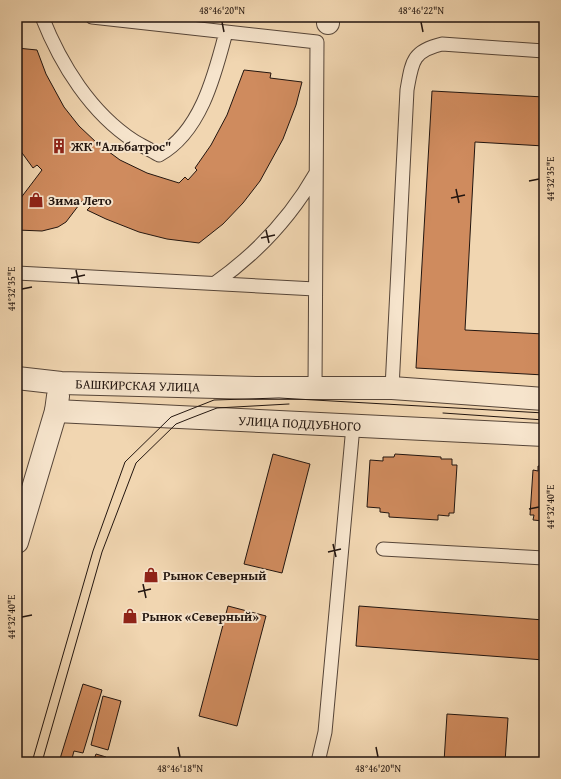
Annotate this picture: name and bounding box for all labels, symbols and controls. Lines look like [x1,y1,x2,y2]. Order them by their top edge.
text: 48°46'20"N [199,3,245,18]
text: 48°46'22"N [398,3,444,18]
building icon: ЖК "Альбатрос" [50,137,68,155]
place label: ЖК "Альбатрос" [70,137,171,156]
text: 44°32'35"E [543,157,558,201]
shop icon: Зима Лето [27,191,45,209]
place label: Зима Лето [48,191,112,210]
text: 44°32'35"E [4,267,19,311]
street label: БАШКИРСКАЯ УЛИЦА [75,374,200,396]
street label: УЛИЦА ПОДДУБНОГО [238,410,362,436]
text: 44°32'40"E [543,485,558,529]
shop icon: Рынок Северный [142,566,160,584]
place label: Рынок Северный [163,566,266,585]
text: 44°32'40"E [4,595,19,639]
shop icon: Рынок «Северный» [121,607,139,625]
place label: Рынок «Северный» [142,607,259,626]
text: 48°46'18"N [157,761,203,776]
text: 48°46'20"N [355,761,401,776]

